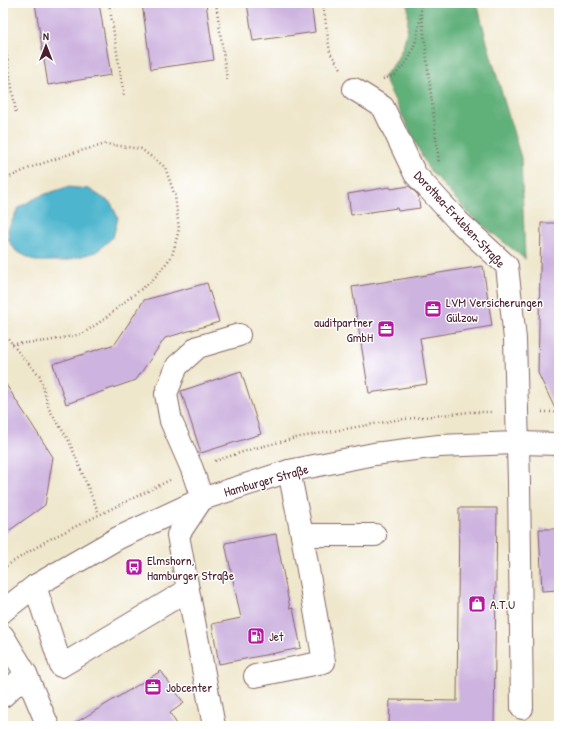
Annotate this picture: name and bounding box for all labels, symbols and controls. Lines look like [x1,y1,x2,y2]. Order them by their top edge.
north arrow [26,26,66,66]
text: N [43,29,49,43]
street label: Dorothea-Erxleben-Straße [410,167,510,271]
place label: LVM Versicherungen Gülzow [446,293,543,326]
office icon: LVM Versicherungen Gülzow [423,299,443,319]
place label: auditpartner GmbH [314,313,373,346]
office icon: auditpartner GmbH [376,319,396,339]
street label: Hamburger Straße [222,459,310,501]
place label: Elmshorn, Hamburger Straße [147,551,234,584]
bus stop icon: Elmshorn, Hamburger Straße [124,557,144,577]
shop icon: A.T.U [467,594,487,614]
place label: A.T.U [490,595,515,613]
fuel station icon: Jet [246,626,266,646]
place label: Jet [269,627,284,645]
office icon: Jobcenter [143,677,163,697]
place label: Jobcenter [166,678,212,696]

